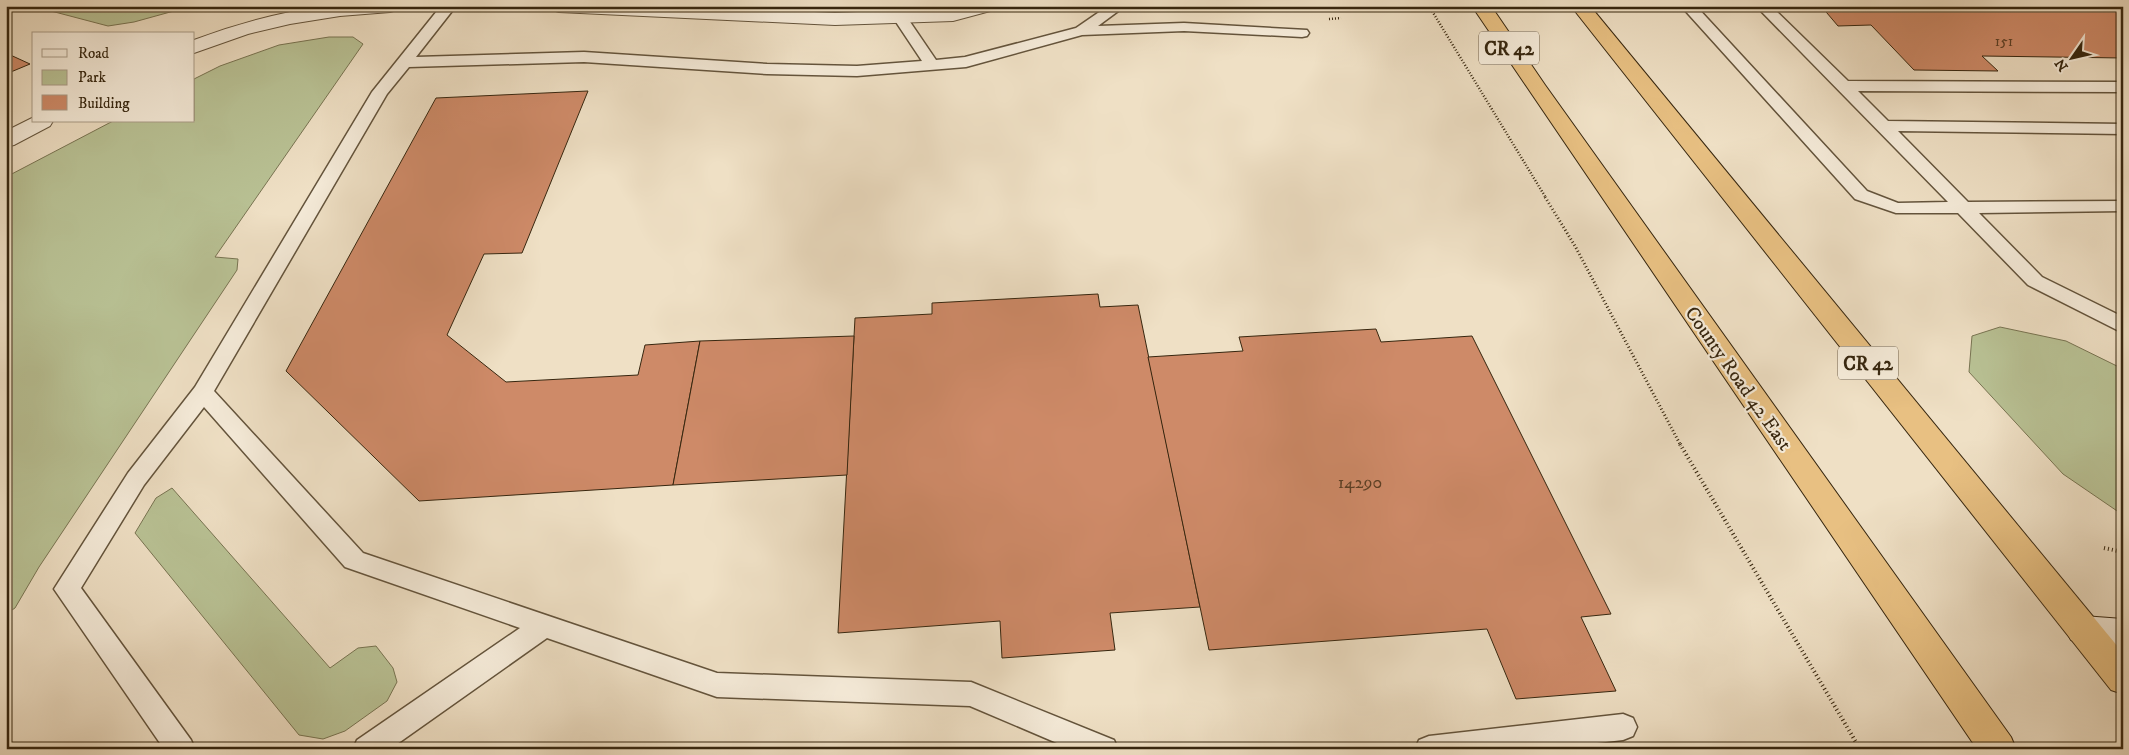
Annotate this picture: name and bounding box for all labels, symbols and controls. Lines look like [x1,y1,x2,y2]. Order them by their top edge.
legend [32,32,195,122]
road number: CR 42 [1479,32,1539,64]
house number: 151 [1995,32,2013,51]
north arrow [2046,32,2096,82]
text: Road [78,44,110,63]
text: N [2051,54,2073,75]
text: Park [78,68,107,87]
text: Building [78,94,130,113]
street label: County Road 42 East [1679,302,1797,456]
road number: CR 42 [1838,346,1898,379]
house number: 14290 [1338,472,1382,494]

